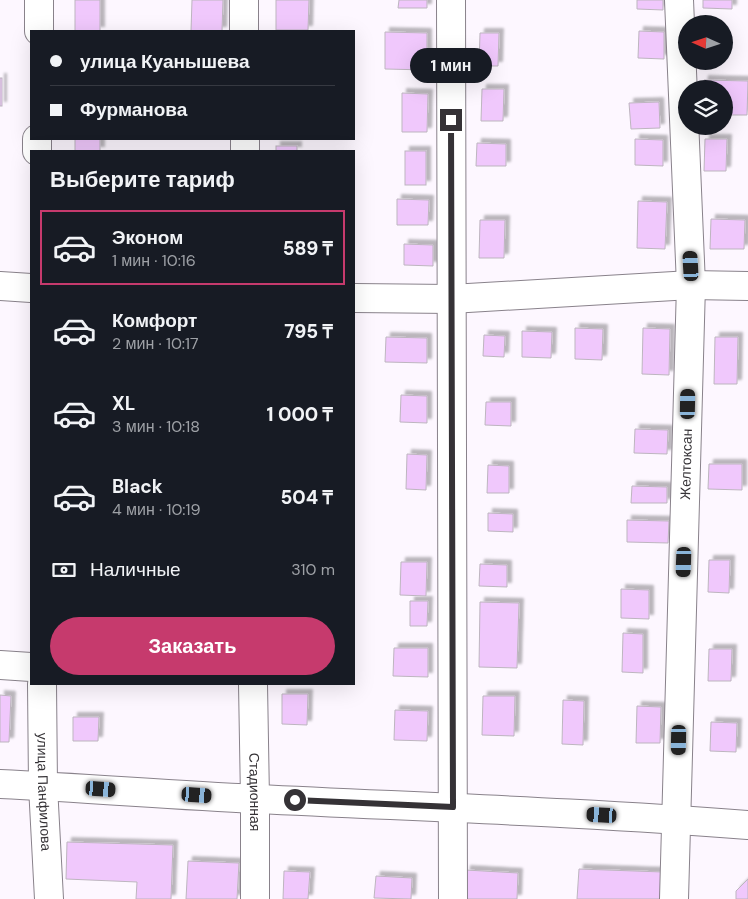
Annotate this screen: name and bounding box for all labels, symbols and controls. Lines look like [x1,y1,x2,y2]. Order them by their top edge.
north arrow [678,15,732,70]
map controls [678,15,733,135]
callout: 1 мин [410,48,492,82]
text: улица Куанышева [80,49,250,74]
text: 1 мин [431,55,471,76]
button: layers [678,80,733,135]
text: Фурманова [80,97,187,122]
route end [440,109,462,131]
text: Выберите тариф [50,165,235,194]
icon: car [52,225,97,270]
text: Эконом [112,225,183,250]
text: 589 ₸ [283,236,333,261]
text: 1 мин · 10:16 [112,250,196,271]
car [682,251,699,281]
icon: car [52,308,97,353]
text: Комфорт [112,308,197,333]
text: 795 ₸ [284,319,333,344]
text: 2 мин · 10:17 [112,333,199,354]
car [680,389,695,419]
icon: car [52,391,97,436]
text: XL [112,391,135,416]
text: 1 000 ₸ [267,402,333,427]
text: 3 мин · 10:18 [112,416,200,437]
street label: Желтоксан [676,428,696,500]
icon: car [52,474,97,519]
text: Black [112,474,163,499]
text: 504 ₸ [281,485,333,510]
text: 4 мин · 10:19 [112,499,201,520]
car [675,547,692,577]
icon: cash [50,556,78,584]
text: Наличные [90,557,181,582]
text: 310 m [291,559,335,580]
button: Заказать [50,617,335,675]
car [671,725,686,755]
street label: улица Панфилова [33,733,55,852]
street label: Стадионная [245,752,264,831]
car [85,780,116,798]
car [181,786,212,804]
route start [284,789,306,811]
car [586,807,617,823]

